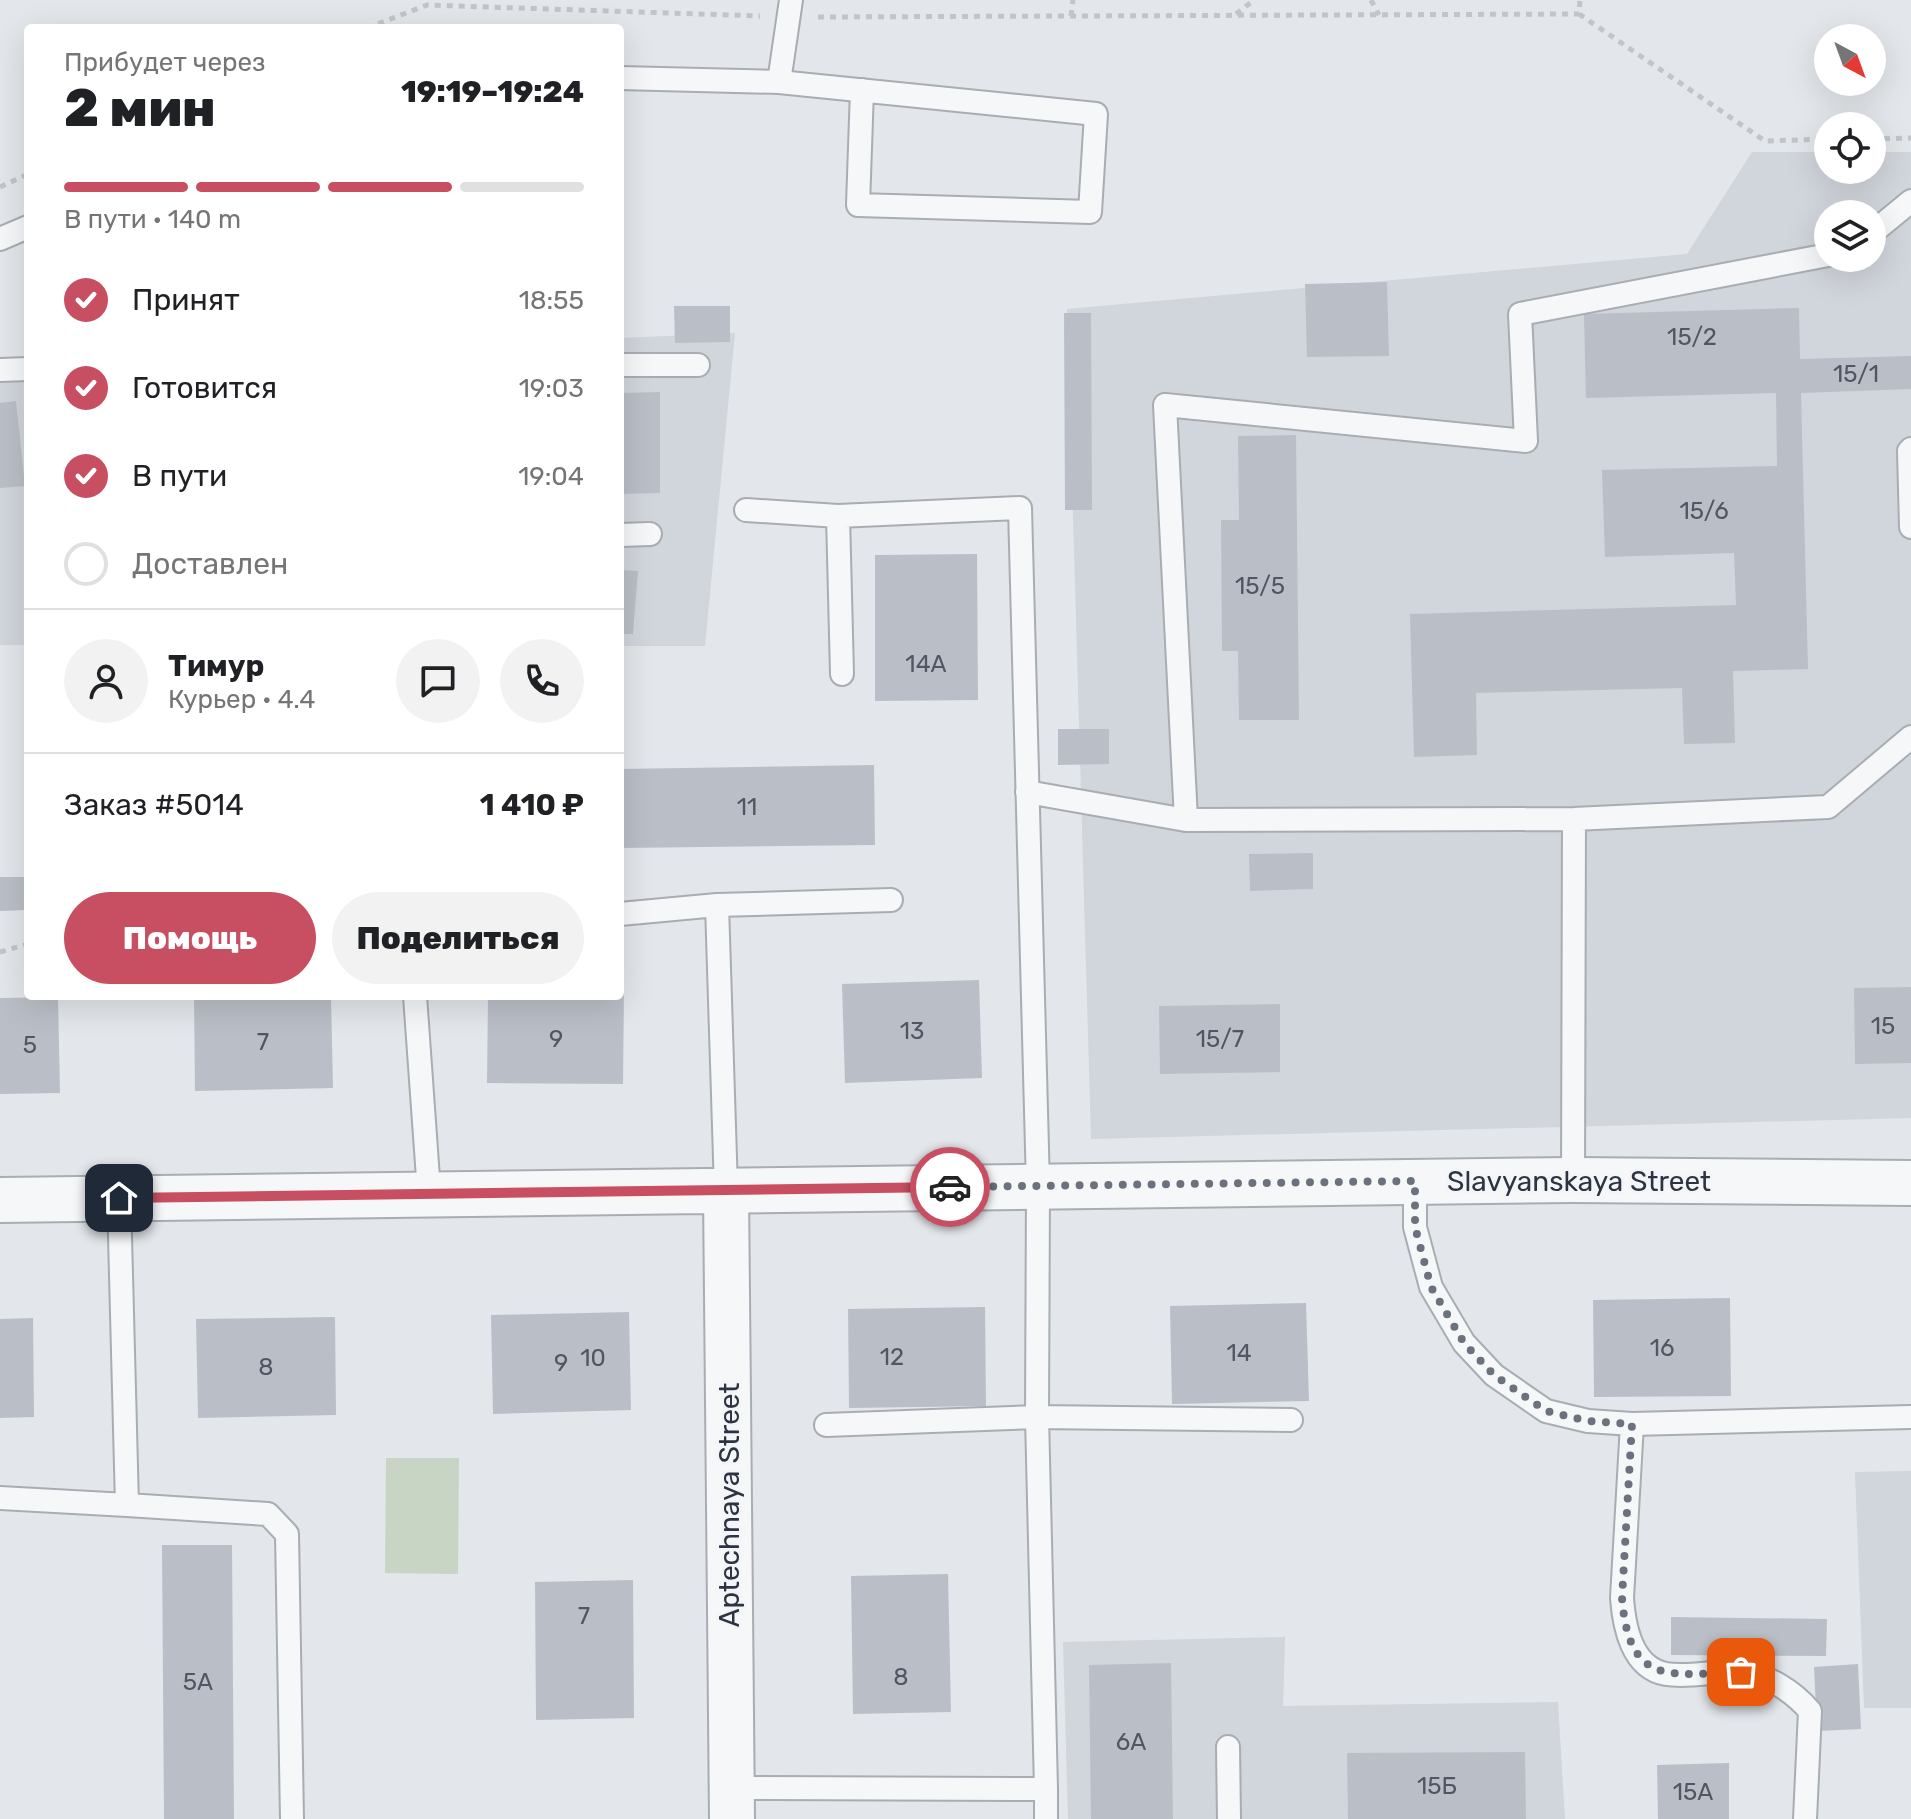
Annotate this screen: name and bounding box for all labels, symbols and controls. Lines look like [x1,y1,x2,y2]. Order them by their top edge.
north arrow [1814,24,1886,96]
map controls [1814,24,1886,272]
text: Прибудет через [64,47,265,78]
text: 19:19–19:24 [401,74,584,110]
text: 2 мин [64,77,216,139]
button: locate [1814,112,1886,184]
button: layers [1814,200,1886,272]
text: В пути · 140 m [64,204,241,235]
icon: check [64,278,108,322]
text: Принят [132,282,240,318]
text: 18:55 [519,285,584,316]
house number: 15/2 [1667,323,1717,351]
house number: 15/1 [1833,360,1879,388]
icon: check [64,366,108,410]
text: Готовится [132,370,277,406]
text: 19:03 [519,373,584,404]
icon: check [64,454,108,498]
text: В пути [132,458,227,494]
text: 19:04 [518,461,584,492]
house number: 15/6 [1679,497,1729,525]
text: Доставлен [132,546,288,582]
house number: 15/5 [1235,572,1285,600]
button: person [64,639,148,723]
button: chat [396,639,480,723]
button: phone [500,639,584,723]
text: Тимур [168,648,264,684]
house number: 14А [905,650,947,678]
text: Курьер · 4.4 [168,684,316,715]
text: Заказ #5014 [64,787,244,823]
text: 1 410 ₽ [480,787,584,823]
house number: 11 [737,793,757,821]
button: Помощь [64,892,316,984]
button: Поделиться [332,892,584,984]
house number: 15 [1871,1012,1895,1040]
house number: 13 [900,1017,924,1045]
house number: 9 [549,1025,563,1053]
house number: 15/7 [1196,1025,1244,1053]
house number: 7 [257,1028,269,1056]
house number: 5 [23,1031,37,1059]
courier [910,1147,990,1227]
pin [85,1164,153,1232]
icon: car [928,1165,972,1209]
street label: Slavyanskaya Street [1447,1165,1711,1198]
icon: home [97,1176,141,1220]
house number: 16 [1650,1334,1674,1362]
house number: 14 [1226,1339,1252,1367]
house number: 12 [880,1343,904,1371]
house number: 10 [580,1344,606,1372]
house number: 9 [554,1349,568,1377]
house number: 8 [258,1353,274,1381]
street label: Aptechnaya Street [713,1383,746,1627]
house number: 7 [578,1602,590,1630]
pin [1707,1638,1775,1706]
icon: bag [1719,1650,1763,1694]
house number: 8 [893,1663,909,1691]
house number: 5А [183,1668,213,1696]
house number: 6А [1116,1728,1146,1756]
house number: 15Б [1417,1772,1457,1800]
house number: 15А [1673,1778,1713,1806]

